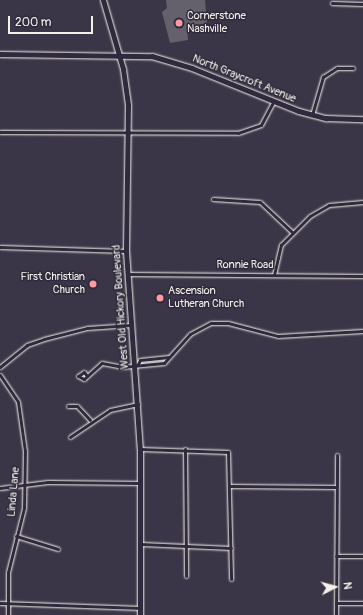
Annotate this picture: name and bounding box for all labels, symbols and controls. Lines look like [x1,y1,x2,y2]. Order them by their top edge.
scale bar [10,8,95,34]
place label: Cornerstone Nashville [187,10,246,36]
text: 200 m [15,15,51,30]
marker: Cornerstone Nashville [174,18,184,28]
street label: North Graycroft Avenue [190,52,298,106]
street label: West Old Hickory Boulevard [110,244,132,370]
street label: Ronnie Road [216,258,274,272]
place label: First Christian Church [21,271,85,297]
marker: First Christian Church [88,279,98,289]
place label: Ascension Lutheran Church [168,285,244,311]
marker: Ascension Lutheran Church [155,293,165,303]
street label: Linda Lane [5,467,23,517]
north arrow [315,567,355,607]
text: N [341,581,354,590]

